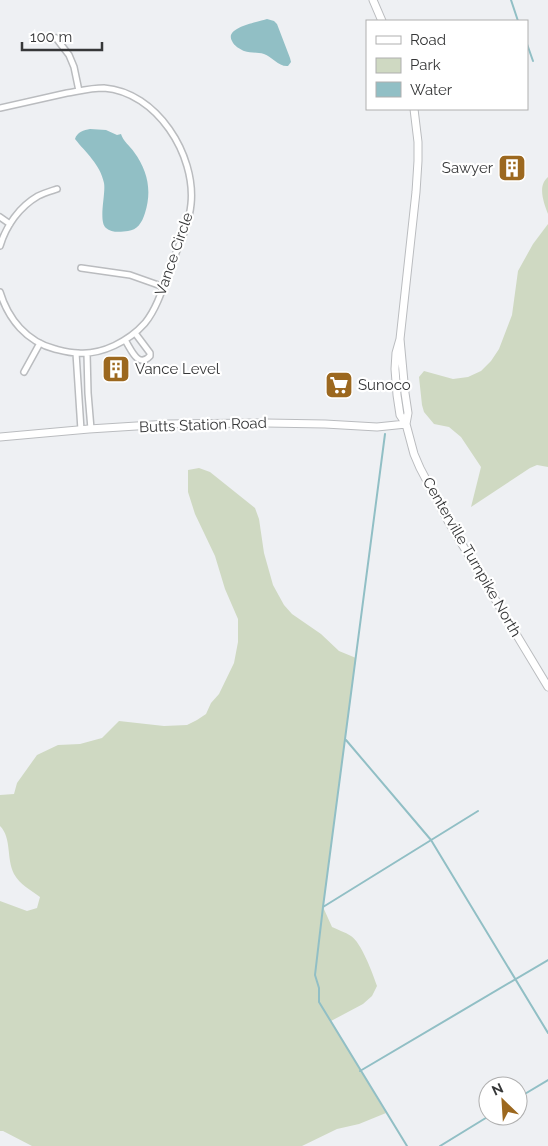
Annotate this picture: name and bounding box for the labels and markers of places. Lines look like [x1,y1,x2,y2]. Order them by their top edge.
building icon: Sawyer [497,153,527,183]
place label: Sawyer [442,159,494,177]
building icon: Vance Level [101,354,131,384]
place label: Vance Level [135,360,221,378]
supermarket icon: Sunoco [324,370,354,400]
place label: Sunoco [358,376,411,394]

